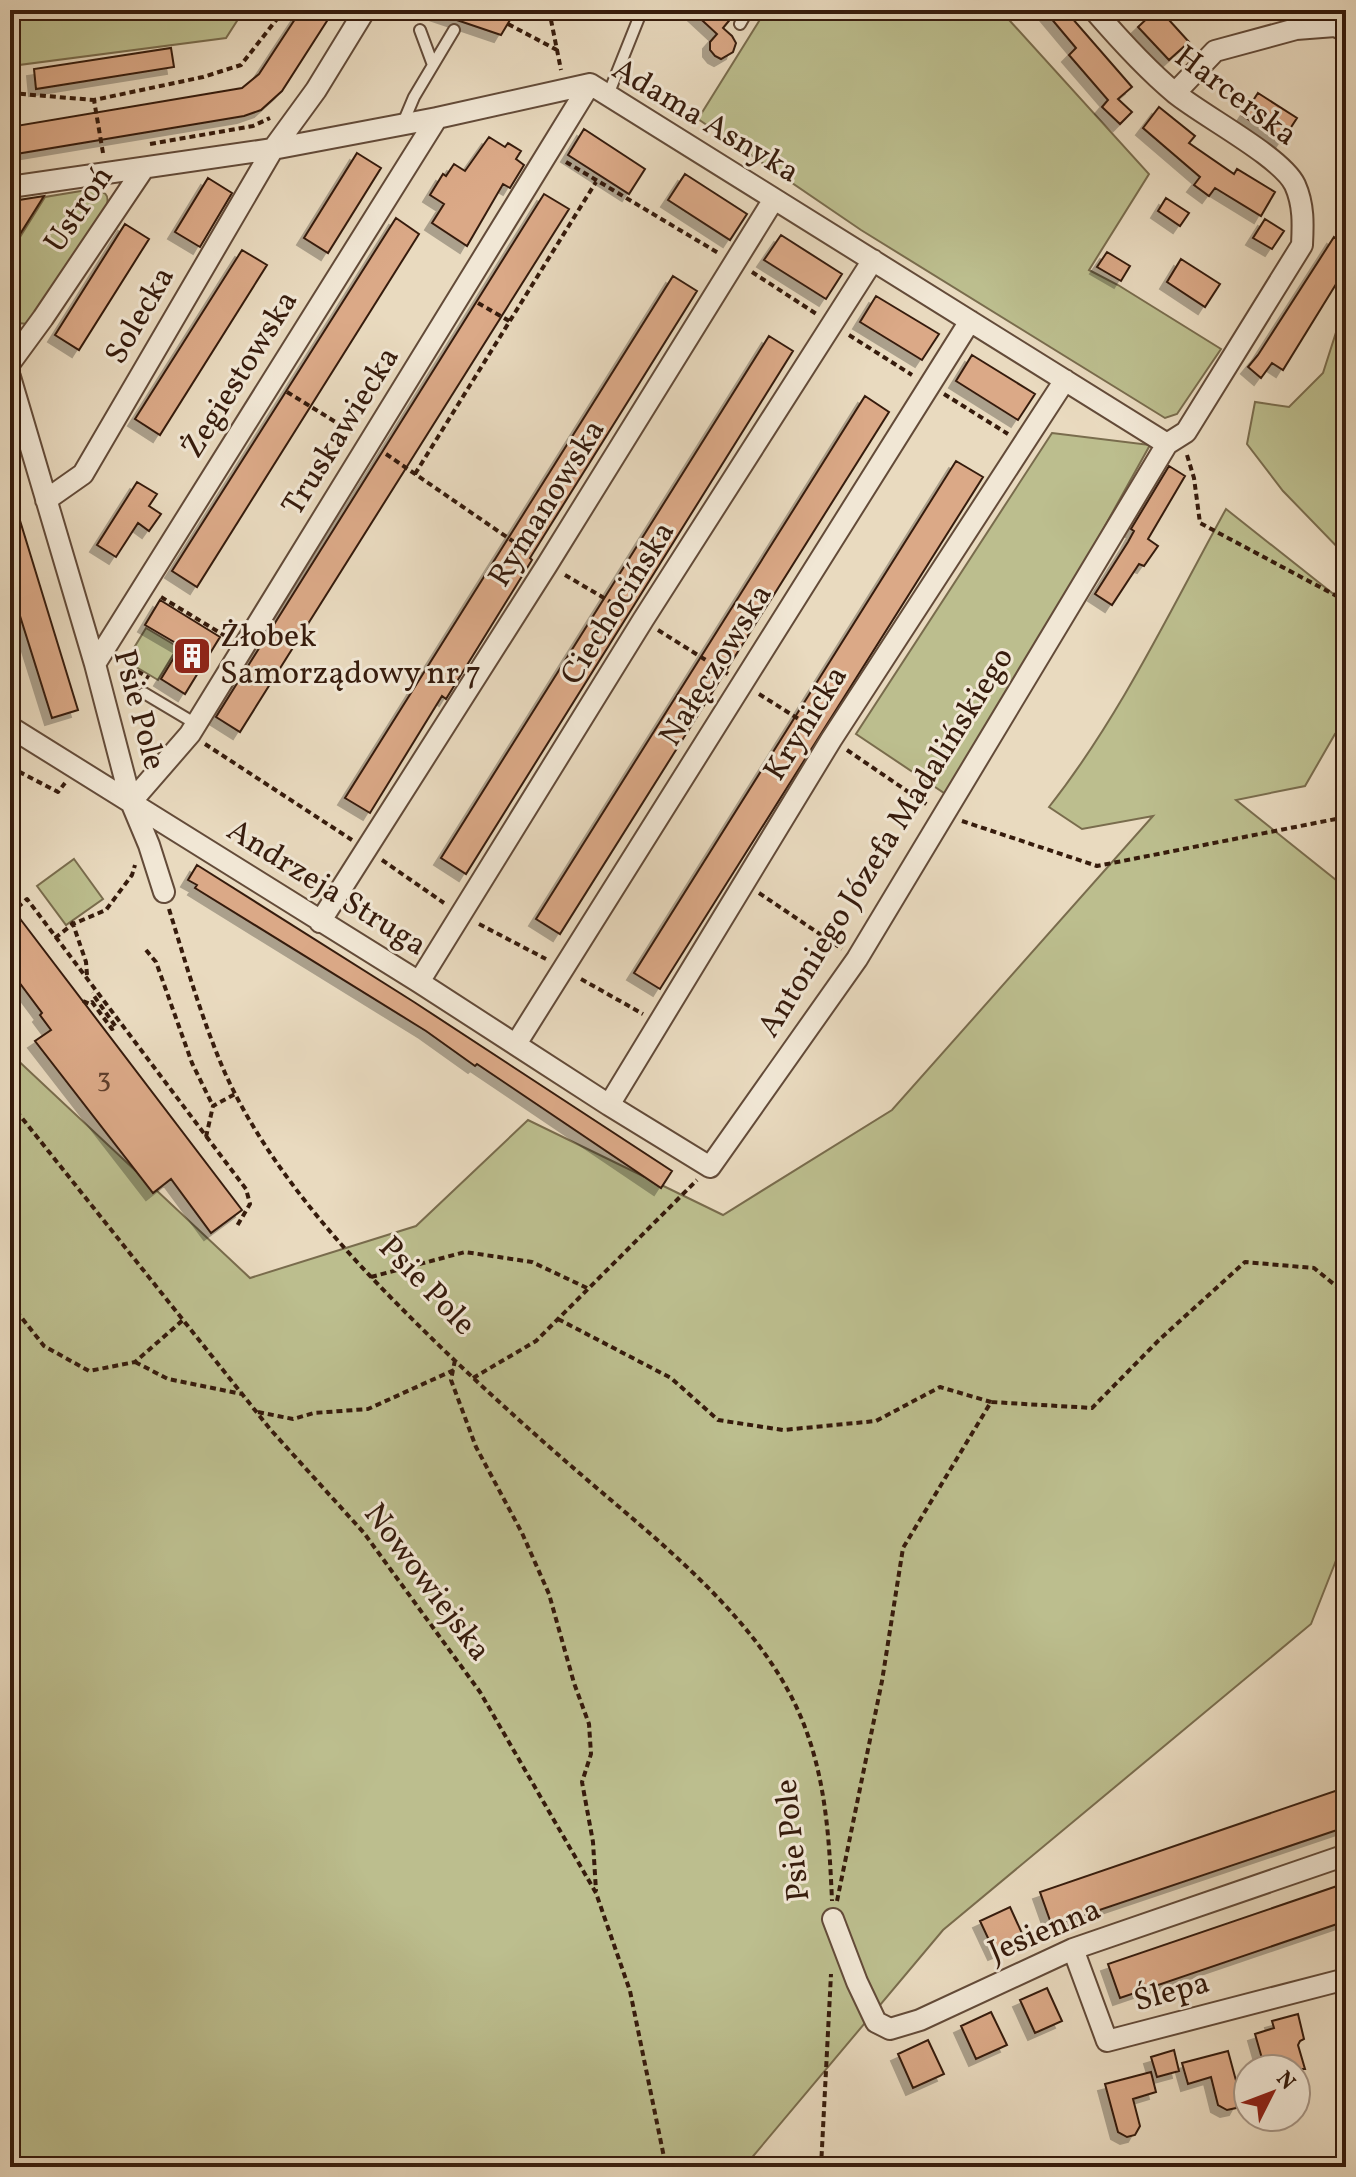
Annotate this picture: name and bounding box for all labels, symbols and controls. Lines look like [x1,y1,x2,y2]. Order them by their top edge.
street label: Harcerska [1164,36,1306,158]
street label: Adama Asnyka [603,49,807,195]
street label: Ustroń [35,158,125,262]
street label: Solecka [95,259,187,373]
street label: Żegiestowska [172,283,310,467]
street label: Truskawiecka [273,339,411,525]
street label: Rymanowska [479,412,617,596]
street label: Ciechocińska [551,514,687,694]
street label: Nałęczowska [650,577,784,755]
place label: Żłobek Samorządowy nr 7 [220,616,481,697]
building icon: Żłobek Samorządowy nr 7 [171,635,213,677]
street label: Antoniego Józefa Madalińskiego [748,639,1026,1047]
street label: Psie Pole [101,645,175,775]
street label: Krynicka [754,658,860,790]
street label: Andrzeja Struga [218,810,434,968]
house number: 3 [97,1060,111,1099]
street label: Psie Pole [367,1228,485,1346]
street label: Nowowiejska [352,1495,500,1671]
street label: Psie Pole [766,1777,822,1903]
street label: Jesienna [982,1889,1108,1975]
street label: Ślepa [1129,1962,1215,2024]
north arrow [1232,2053,1312,2133]
text: N [1268,2065,1302,2098]

